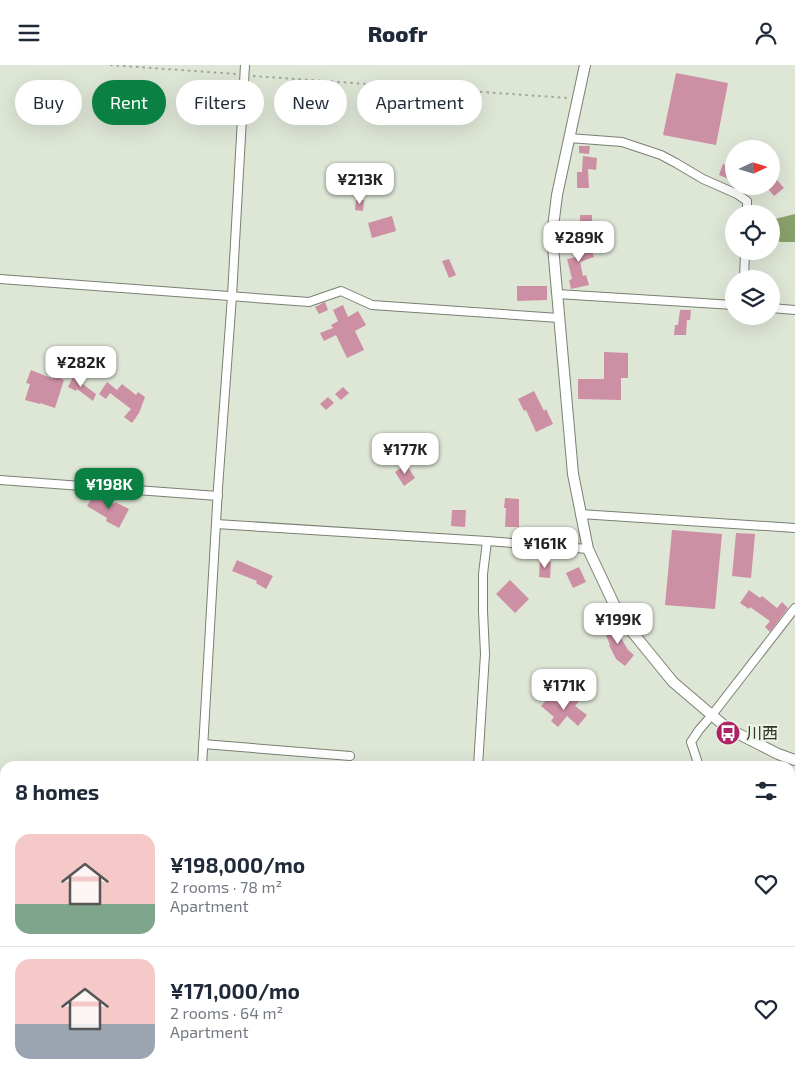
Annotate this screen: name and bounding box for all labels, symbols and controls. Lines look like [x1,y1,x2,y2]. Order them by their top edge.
icon: menu [15,19,43,47]
icon: person [752,19,780,47]
text: Roofr [368,20,427,46]
chip: Buy [15,80,82,125]
chip: Rent [92,80,166,125]
chip: Filters [176,80,264,125]
chip: New [274,80,347,125]
chip: Apartment [357,80,482,125]
north arrow [725,140,780,195]
map controls [725,140,780,325]
pin: ¥213K [325,163,395,205]
text: ¥213K [337,169,383,188]
button: locate [725,205,780,260]
pin: ¥289K [544,221,614,263]
text: ¥289K [554,227,604,246]
button: layers [725,270,780,325]
pin: ¥282K [46,345,116,388]
text: ¥282K [56,352,106,371]
pin: ¥177K [370,433,440,475]
text: ¥177K [383,439,427,458]
pin: ¥198K [74,467,144,510]
text: ¥198K [85,474,133,493]
pin: ¥161K [510,527,580,569]
text: ¥161K [523,533,567,552]
pin: ¥199K [583,603,653,645]
text: ¥199K [595,609,641,628]
pin: ¥171K [529,669,599,711]
text: ¥171K [542,675,586,694]
bus stop icon: 川西 [715,720,741,746]
place label: 川西 [746,723,778,742]
icon: filters [752,777,780,805]
text: 8 homes [15,779,99,804]
text: ¥198,000/mo [170,852,305,877]
icon: home [55,854,115,914]
icon: heart [752,870,780,898]
text: 2 rooms · 78 m² [170,877,282,896]
text: Apartment [170,896,249,915]
text: ¥171,000/mo [170,978,300,1003]
icon: home [55,979,115,1039]
icon: heart [752,995,780,1023]
text: 2 rooms · 64 m² [170,1003,283,1022]
text: Apartment [170,1022,249,1041]

